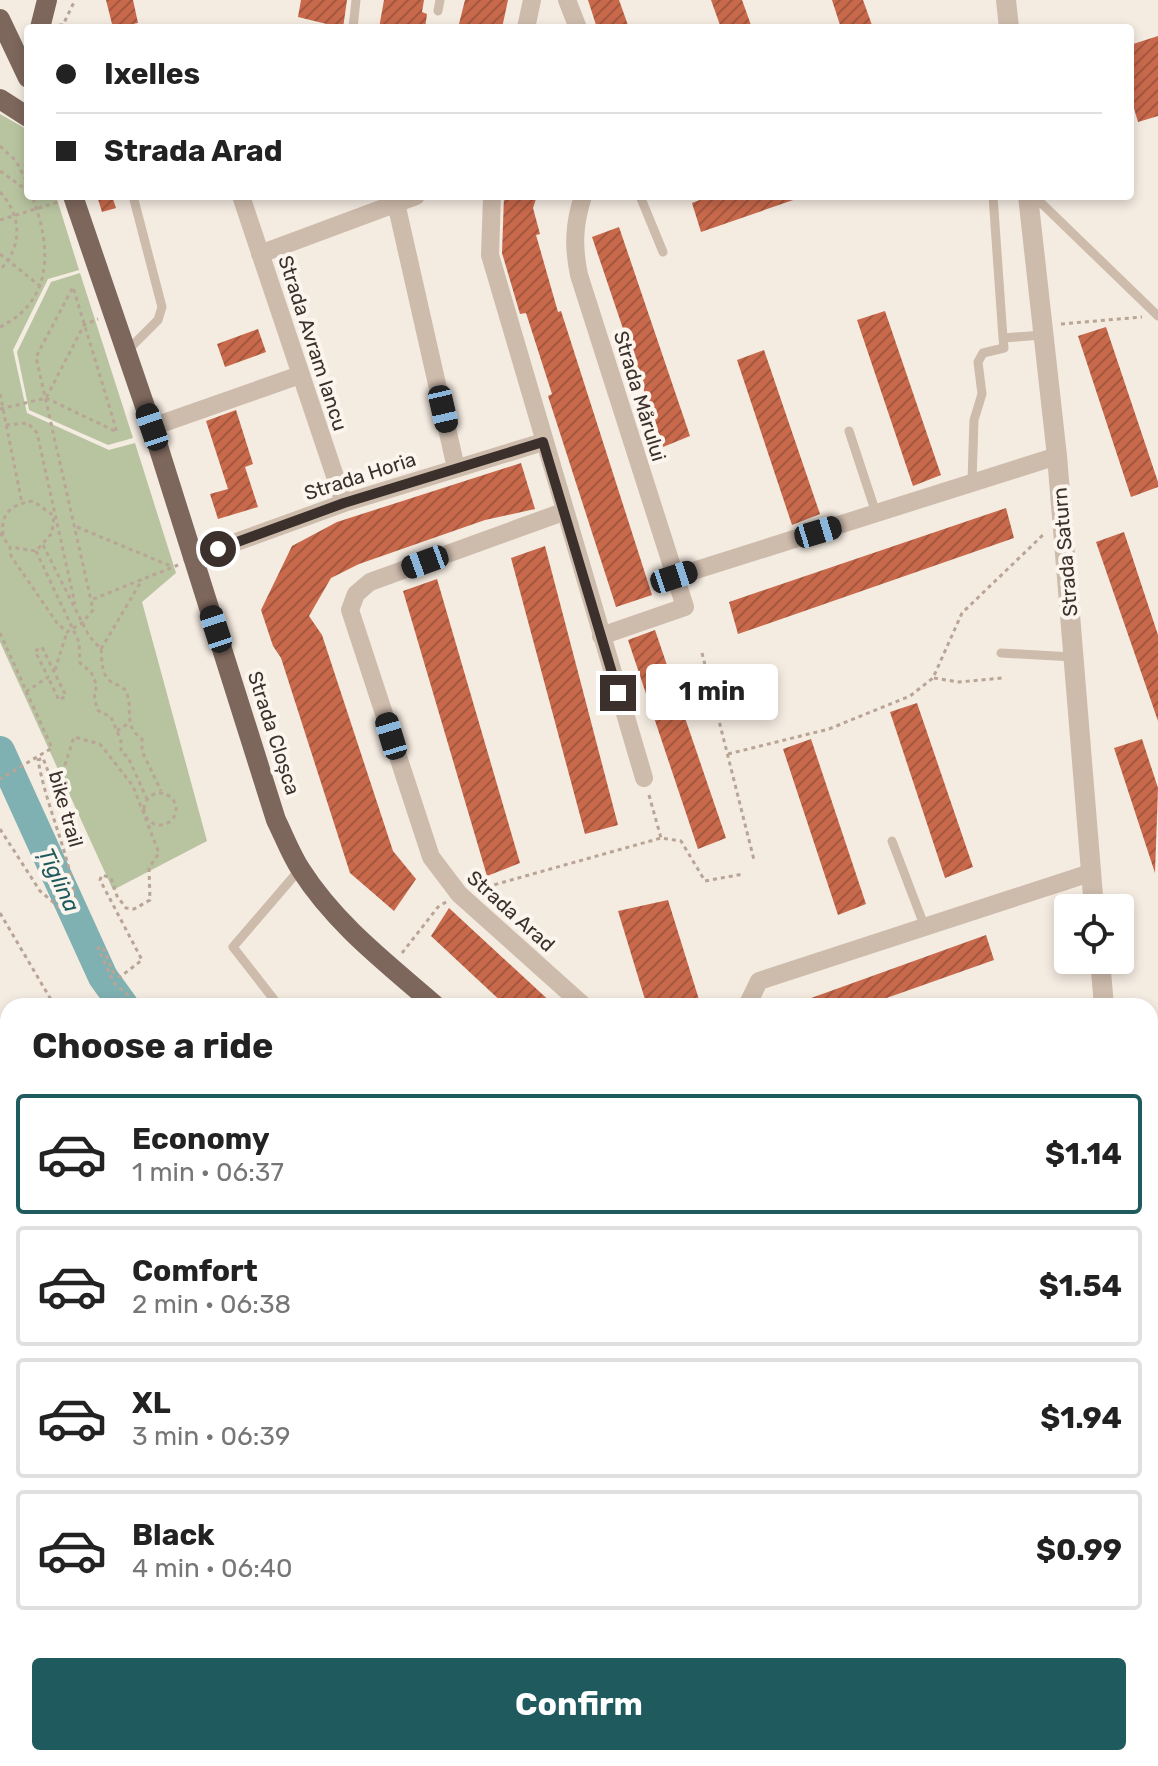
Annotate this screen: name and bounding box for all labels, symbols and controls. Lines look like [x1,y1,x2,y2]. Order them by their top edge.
text: Ixelles [104,56,200,92]
text: Strada Arad [104,133,283,169]
street label: Strada Avram Iancu [273,252,353,434]
street label: Strada Mărului [609,328,671,464]
car [426,383,460,435]
car [133,400,171,454]
street label: Strada Horia [301,447,419,505]
street label: Strada Saturn [1047,486,1083,618]
car [792,514,844,550]
route start [200,531,236,567]
car [398,543,452,581]
car [647,558,701,596]
car [197,602,235,656]
callout: 1 min [646,665,778,721]
street label: Strada Cloșca [243,668,305,798]
route end [600,675,636,711]
text: 1 min [679,676,745,707]
car [373,710,409,762]
street label: bike trail [44,768,88,850]
water label: Țiglina [32,844,86,916]
street label: Strada Arad [462,865,560,957]
map controls [1054,894,1134,974]
button: locate [1054,894,1134,974]
text: Choose a ride [32,1024,273,1067]
icon: car [36,1118,108,1190]
text: Economy [132,1121,270,1157]
text: $1.14 [1045,1136,1122,1172]
text: 1 min · 06:37 [132,1157,284,1188]
icon: car [36,1250,108,1322]
text: Comfort [132,1253,258,1289]
text: $1.54 [1039,1268,1122,1304]
text: 2 min · 06:38 [132,1289,291,1320]
icon: car [36,1382,108,1454]
text: XL [132,1385,171,1421]
text: $1.94 [1040,1400,1122,1436]
text: 3 min · 06:39 [132,1421,290,1452]
icon: car [36,1514,108,1586]
text: Black [132,1517,215,1553]
text: $0.99 [1036,1532,1122,1568]
text: 4 min · 06:40 [132,1553,293,1584]
button: Confirm [32,1658,1126,1750]

